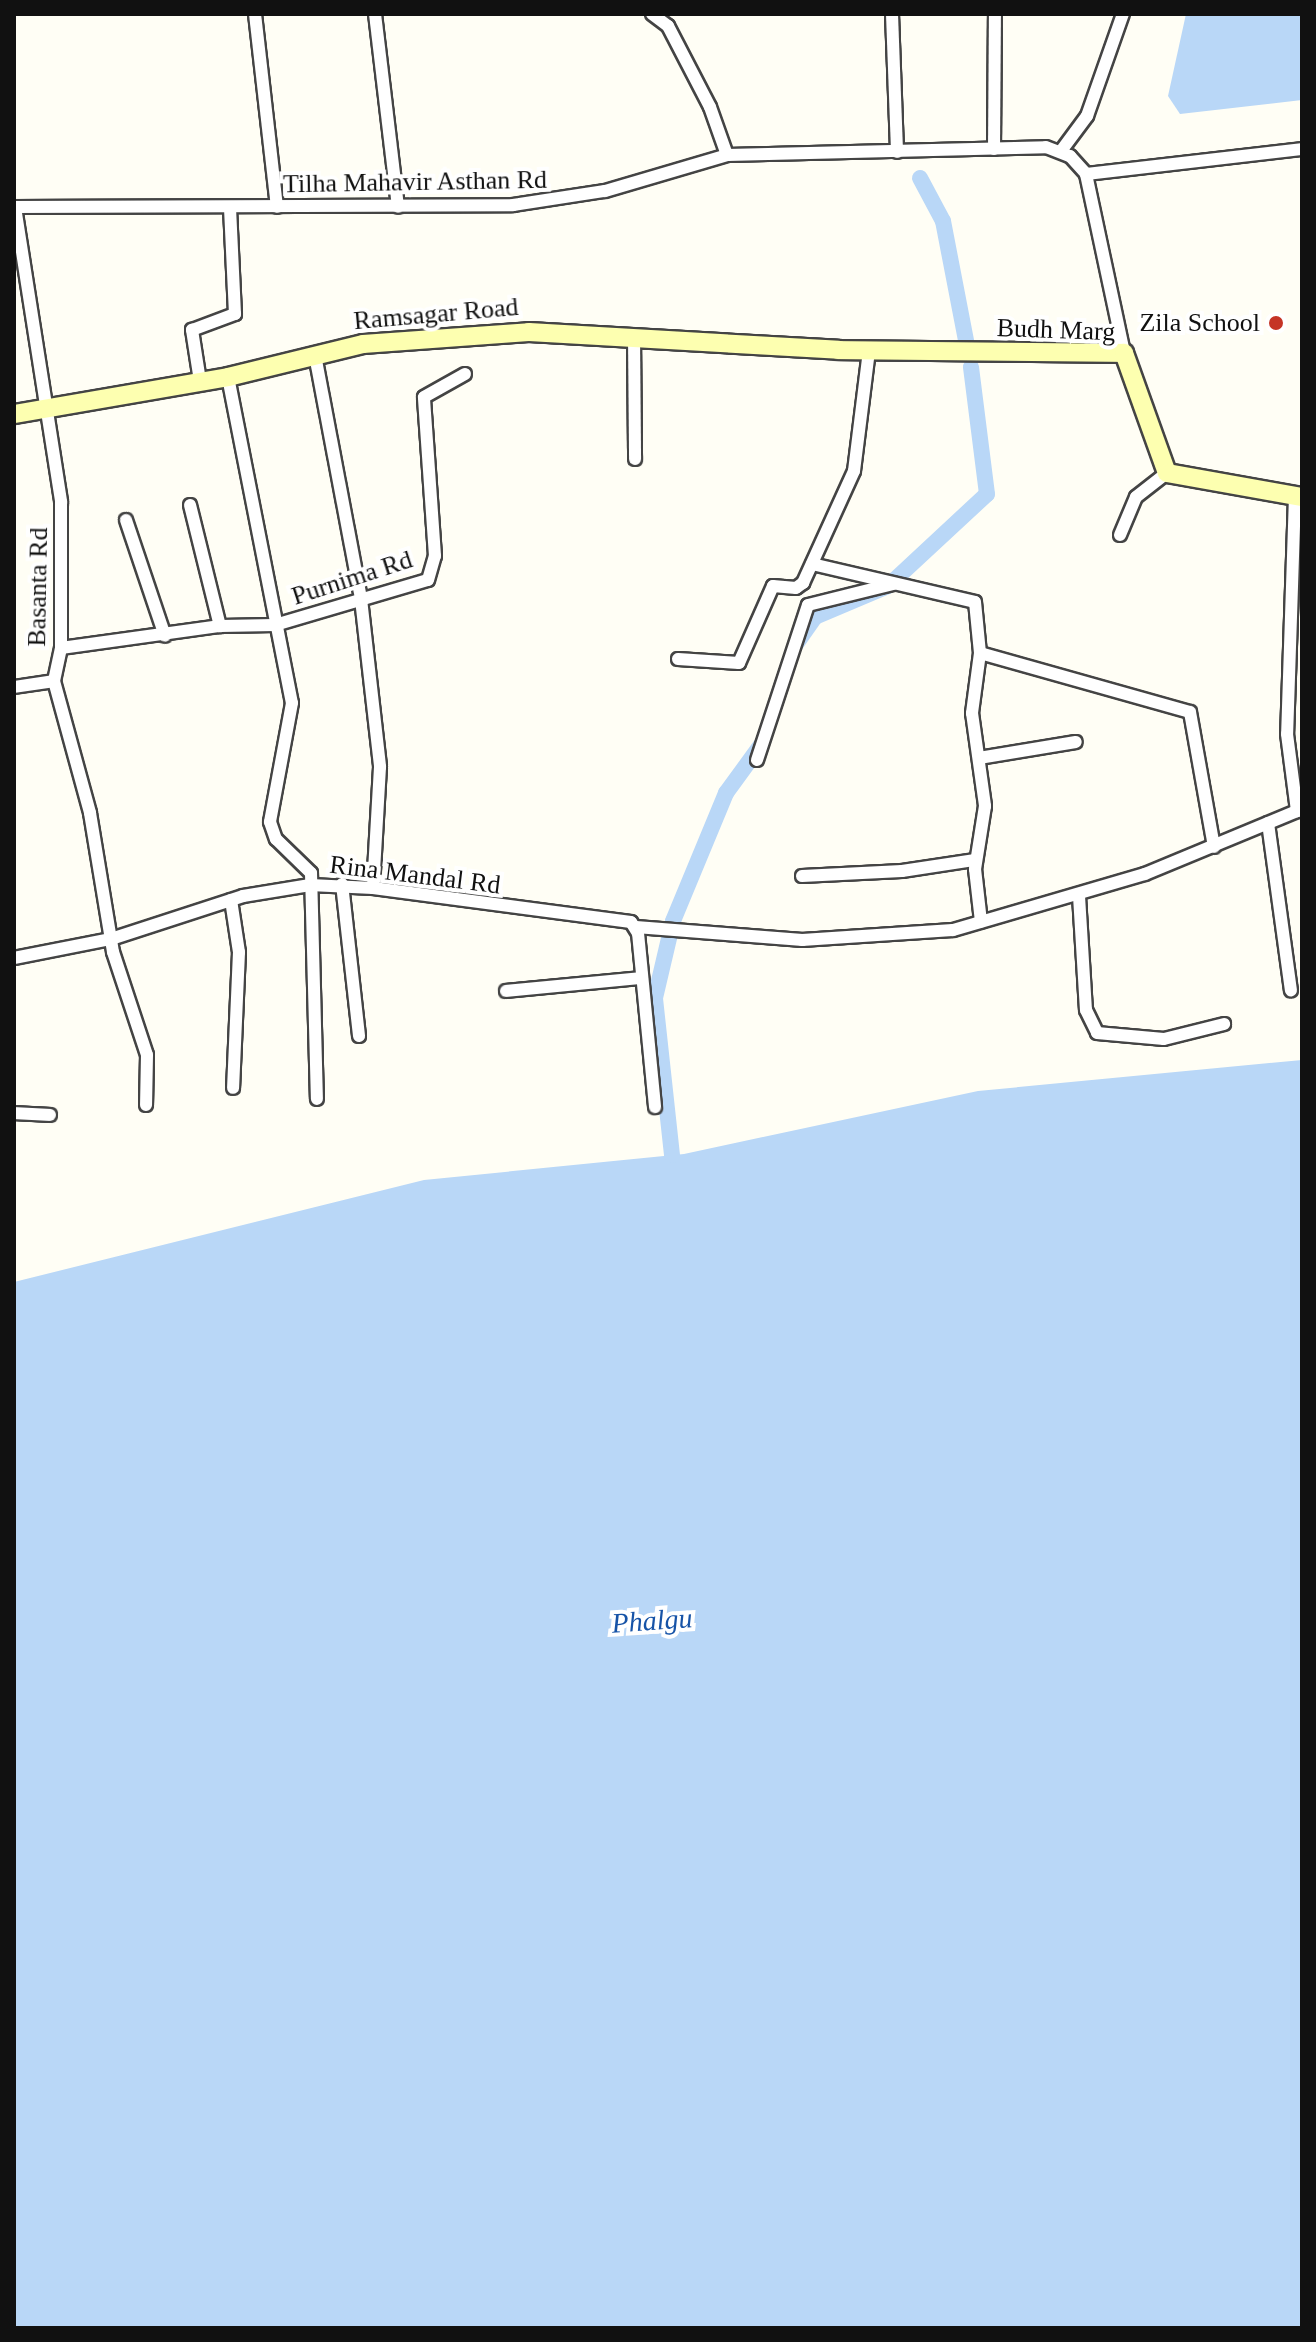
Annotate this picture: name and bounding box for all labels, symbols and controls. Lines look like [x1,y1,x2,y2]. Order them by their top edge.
street label: Tilha Mahavir Asthan Rd [282,164,548,200]
street label: Ramsagar Road [352,291,520,337]
place label: Zila School [1139,307,1260,339]
street label: Budh Marg [996,312,1116,348]
marker: Zila School [1267,314,1285,332]
street label: Basanta Rd [21,527,55,647]
street label: Purnima Rd [288,544,416,612]
street label: Rina Mandal Rd [328,849,502,901]
water label: Phalgu [610,1601,694,1641]

